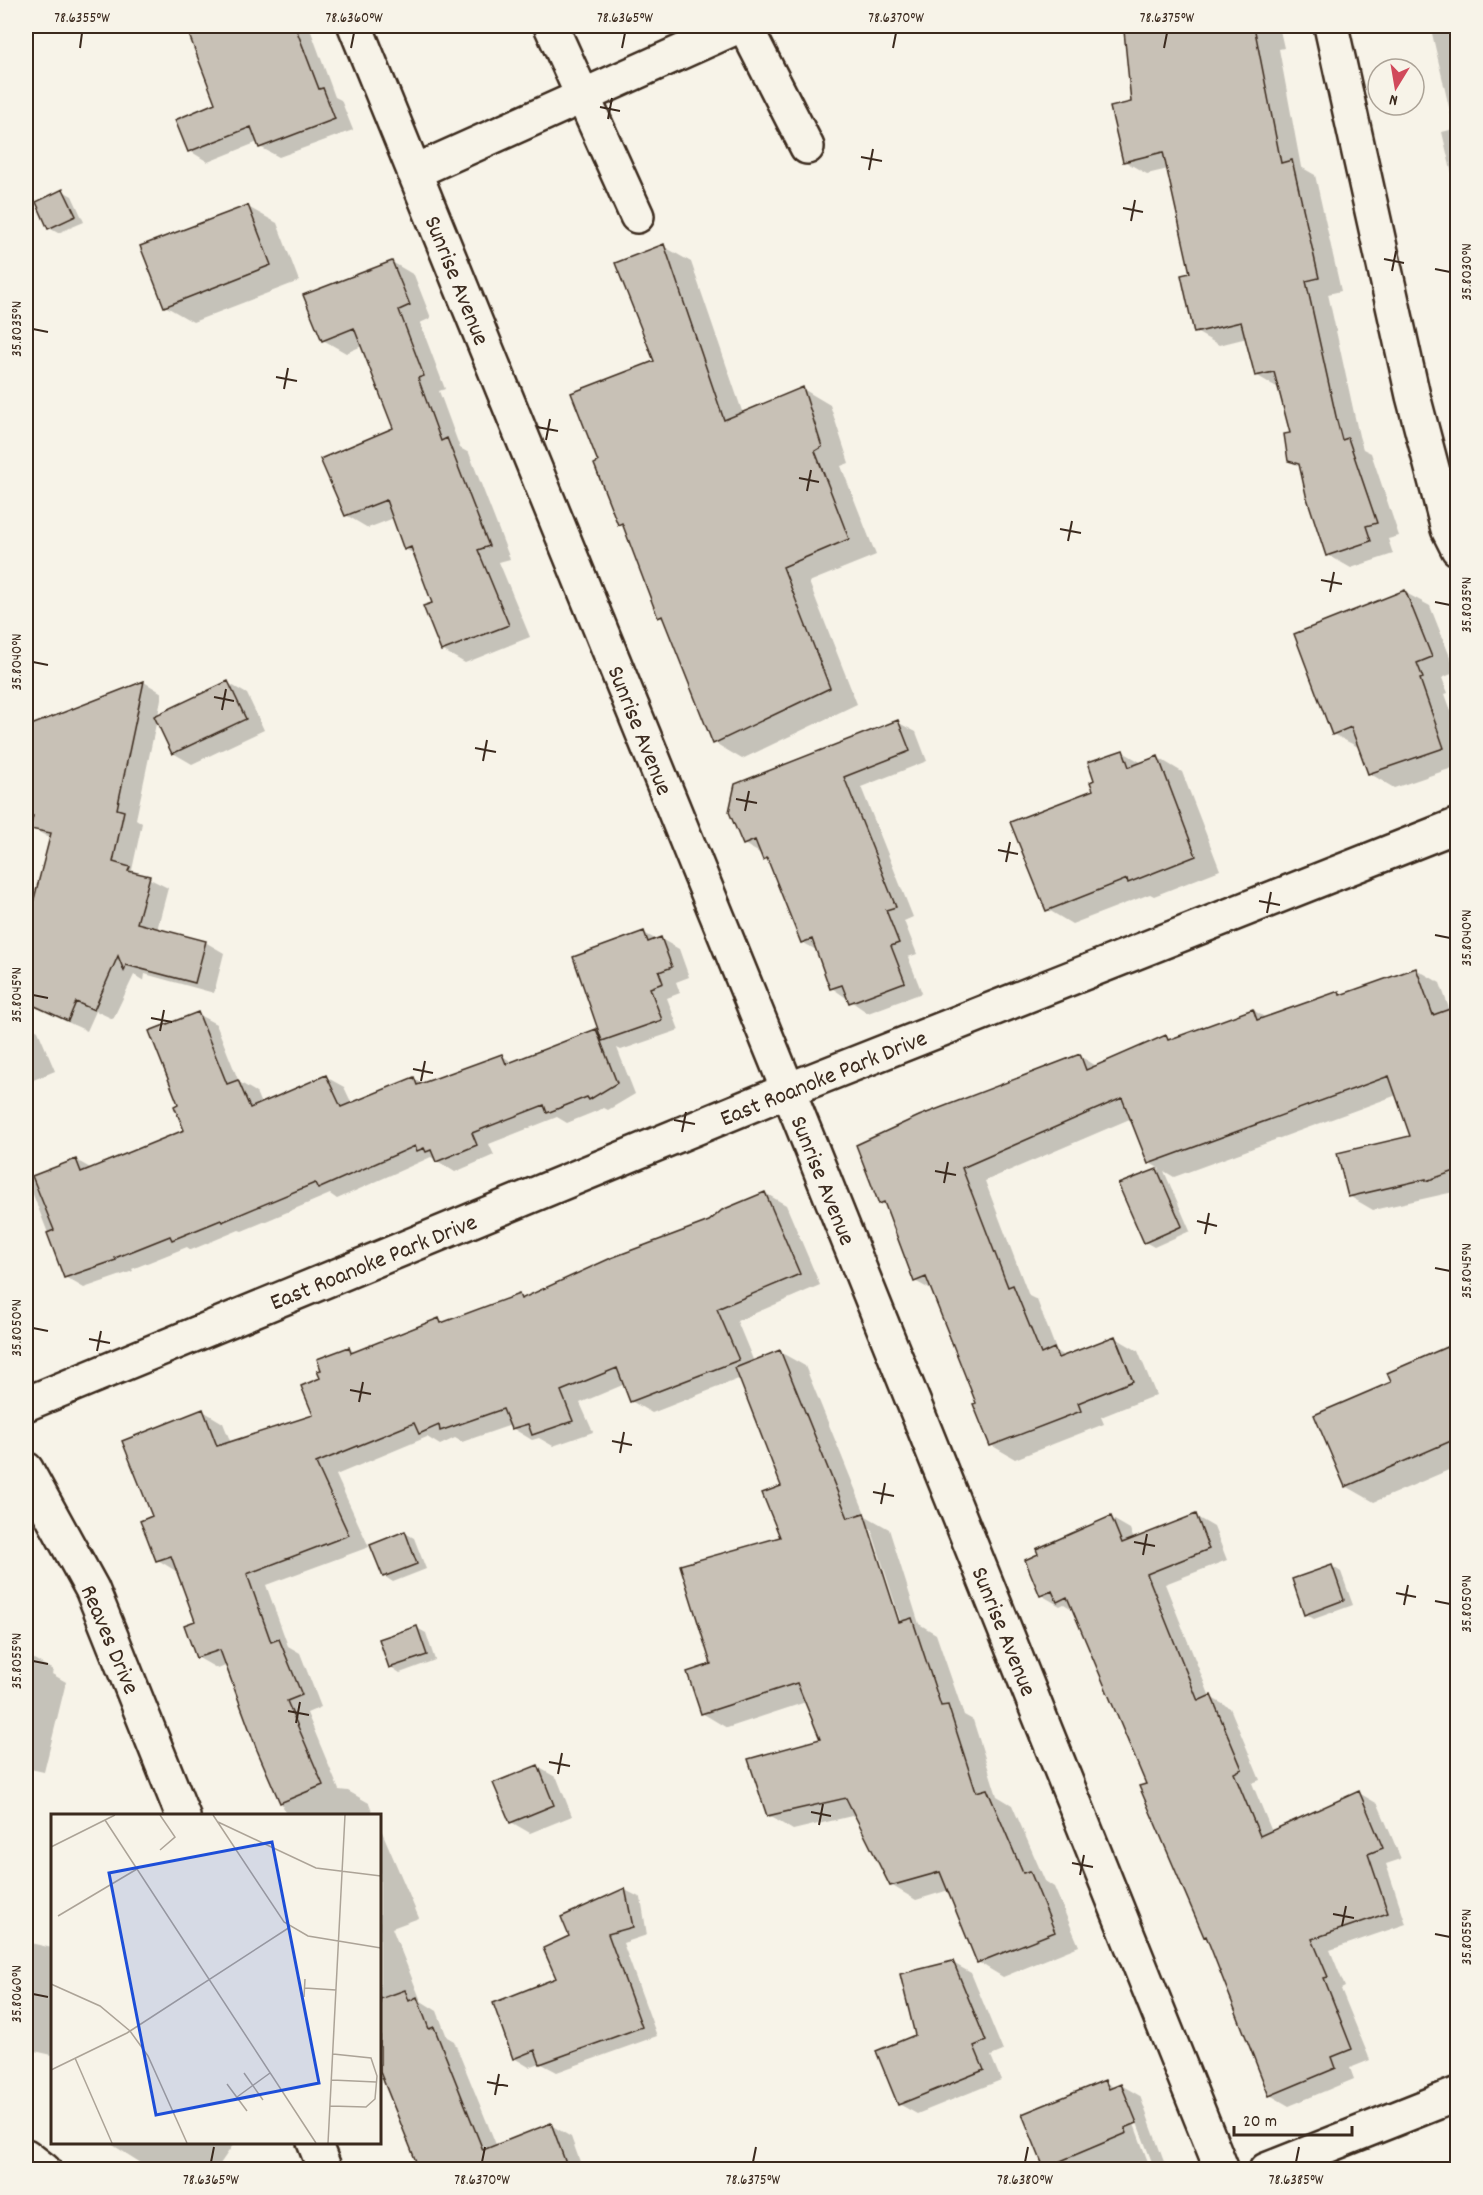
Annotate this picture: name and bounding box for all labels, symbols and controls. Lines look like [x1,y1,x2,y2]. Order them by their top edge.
text: 78.6355°W [54,8,110,30]
text: 78.6360°W [325,8,383,30]
text: 78.6365°W [597,8,653,30]
text: 78.6370°W [868,8,924,30]
text: 78.6375°W [1140,8,1195,30]
north arrow [1366,57,1426,117]
text: N [1387,87,1400,111]
street label: Sunrise Avenue [414,211,497,351]
text: 35.8030°N [1457,243,1479,301]
text: 35.8035°N [7,301,29,357]
text: 35.8035°N [1457,577,1479,633]
text: 35.8040°N [7,634,29,690]
street label: Sunrise Avenue [597,661,680,801]
text: 35.8040°N [1457,910,1479,966]
text: 35.8045°N [7,967,29,1023]
street label: East Roanoke Park Drive [716,1023,933,1137]
street label: Sunrise Avenue [780,1111,863,1251]
street label: East Roanoke Park Drive [266,1207,483,1321]
text: 35.8045°N [1457,1243,1479,1299]
text: 35.8050°N [7,1299,29,1357]
street label: Sunrise Avenue [961,1562,1044,1702]
text: 35.8050°N [1457,1575,1479,1633]
street label: Reaves Drive [70,1580,147,1700]
text: 35.8055°N [7,1633,29,1689]
inset map [51,1814,381,2144]
text: 35.8055°N [1457,1909,1479,1965]
text: 35.8060°N [7,1965,29,2023]
scale bar [1234,2099,1352,2137]
text: 20 m [1243,2110,1277,2135]
text: 78.6365°W [183,2170,239,2192]
text: 78.6370°W [454,2170,510,2192]
text: 78.6375°W [726,2170,781,2192]
text: 78.6380°W [997,2170,1053,2192]
text: 78.6385°W [1269,2170,1324,2192]

